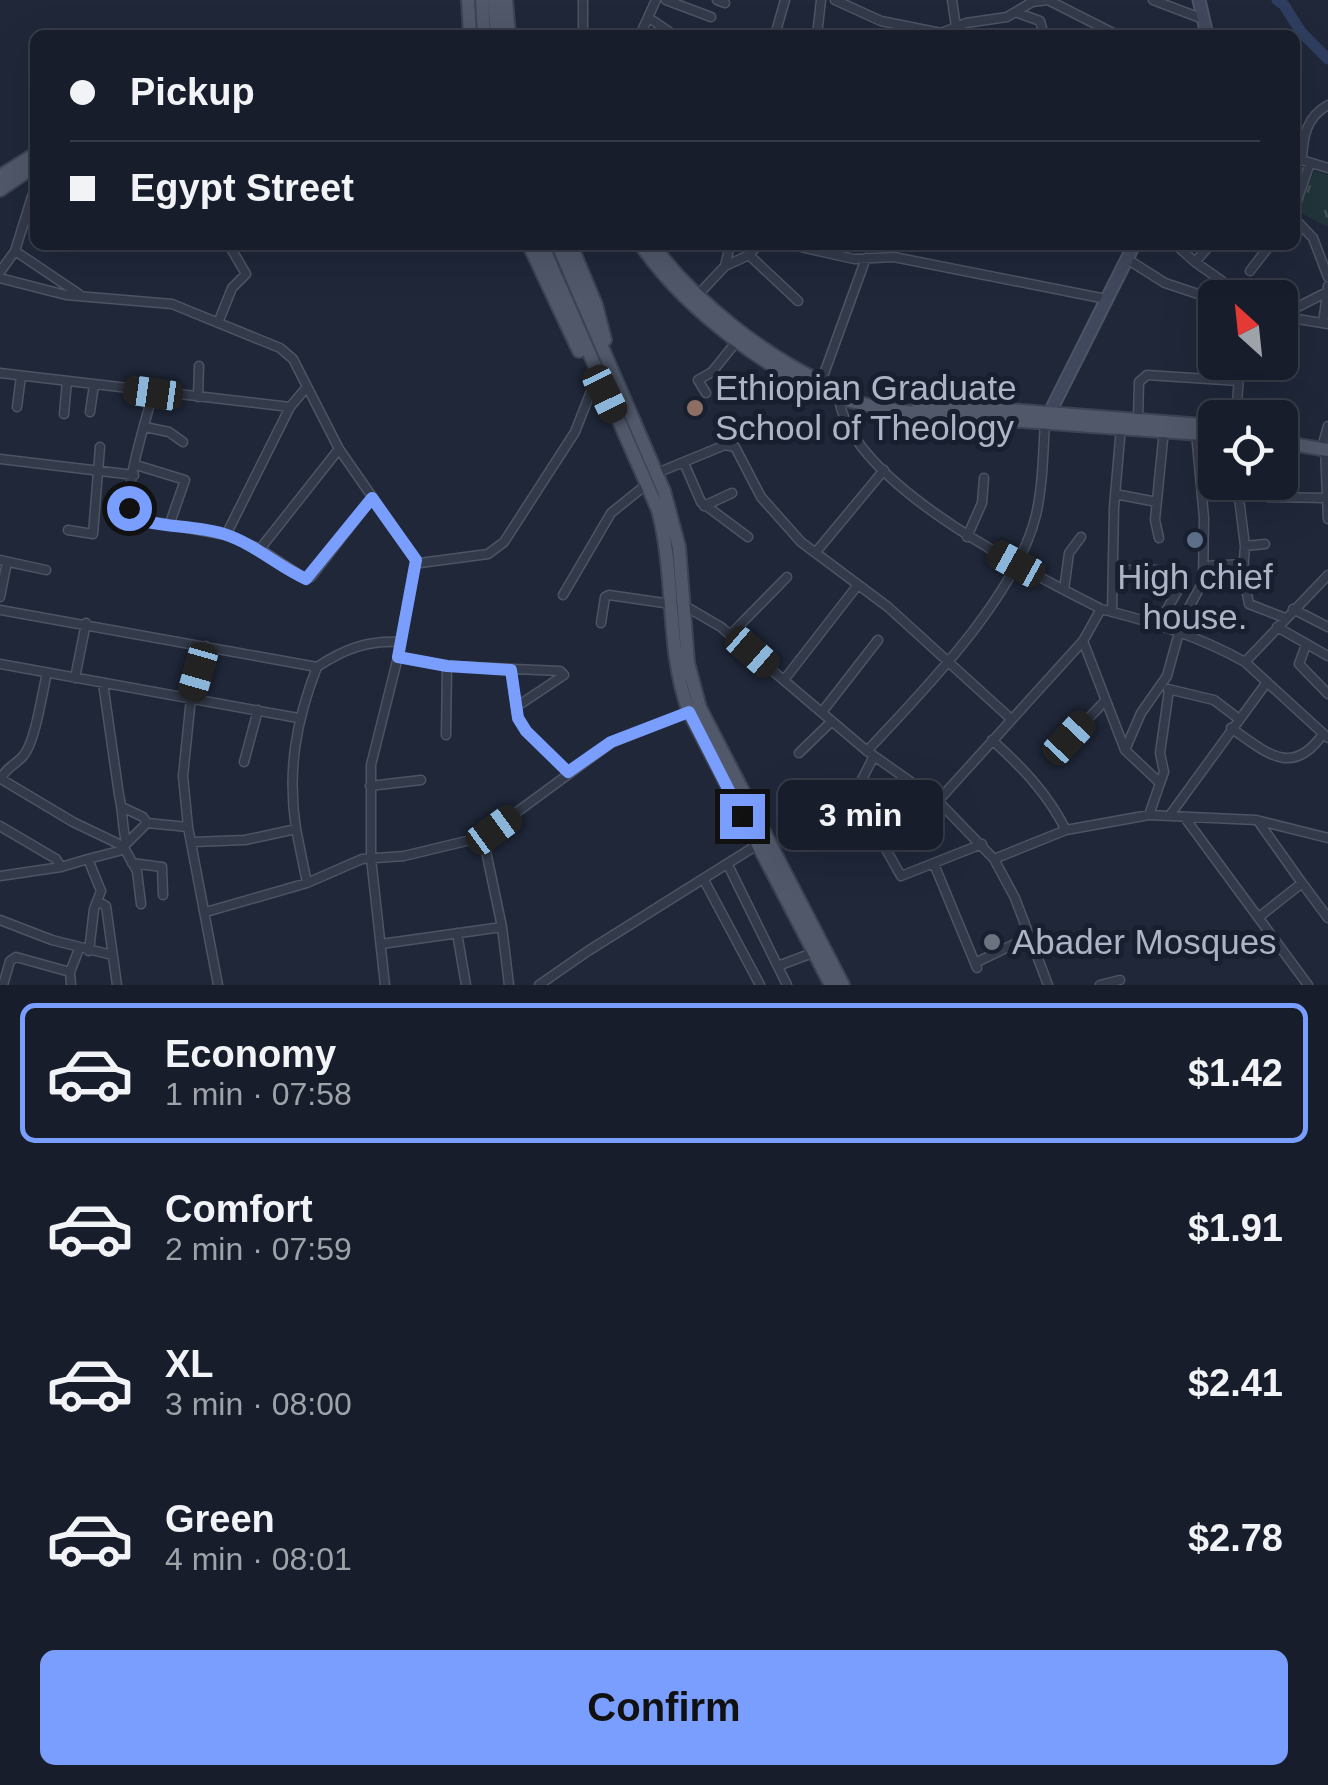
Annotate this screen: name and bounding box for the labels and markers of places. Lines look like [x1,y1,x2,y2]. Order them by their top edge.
place label: Ethiopian Graduate School of Theology [715,368,1017,447]
marker: Ethiopian Graduate School of Theology [684,397,706,419]
marker: High chief house. [1184,529,1206,551]
place label: High chief house. [1117,557,1273,636]
place label: Abader Mosques [1012,922,1277,961]
marker: Abader Mosques [981,931,1003,953]

